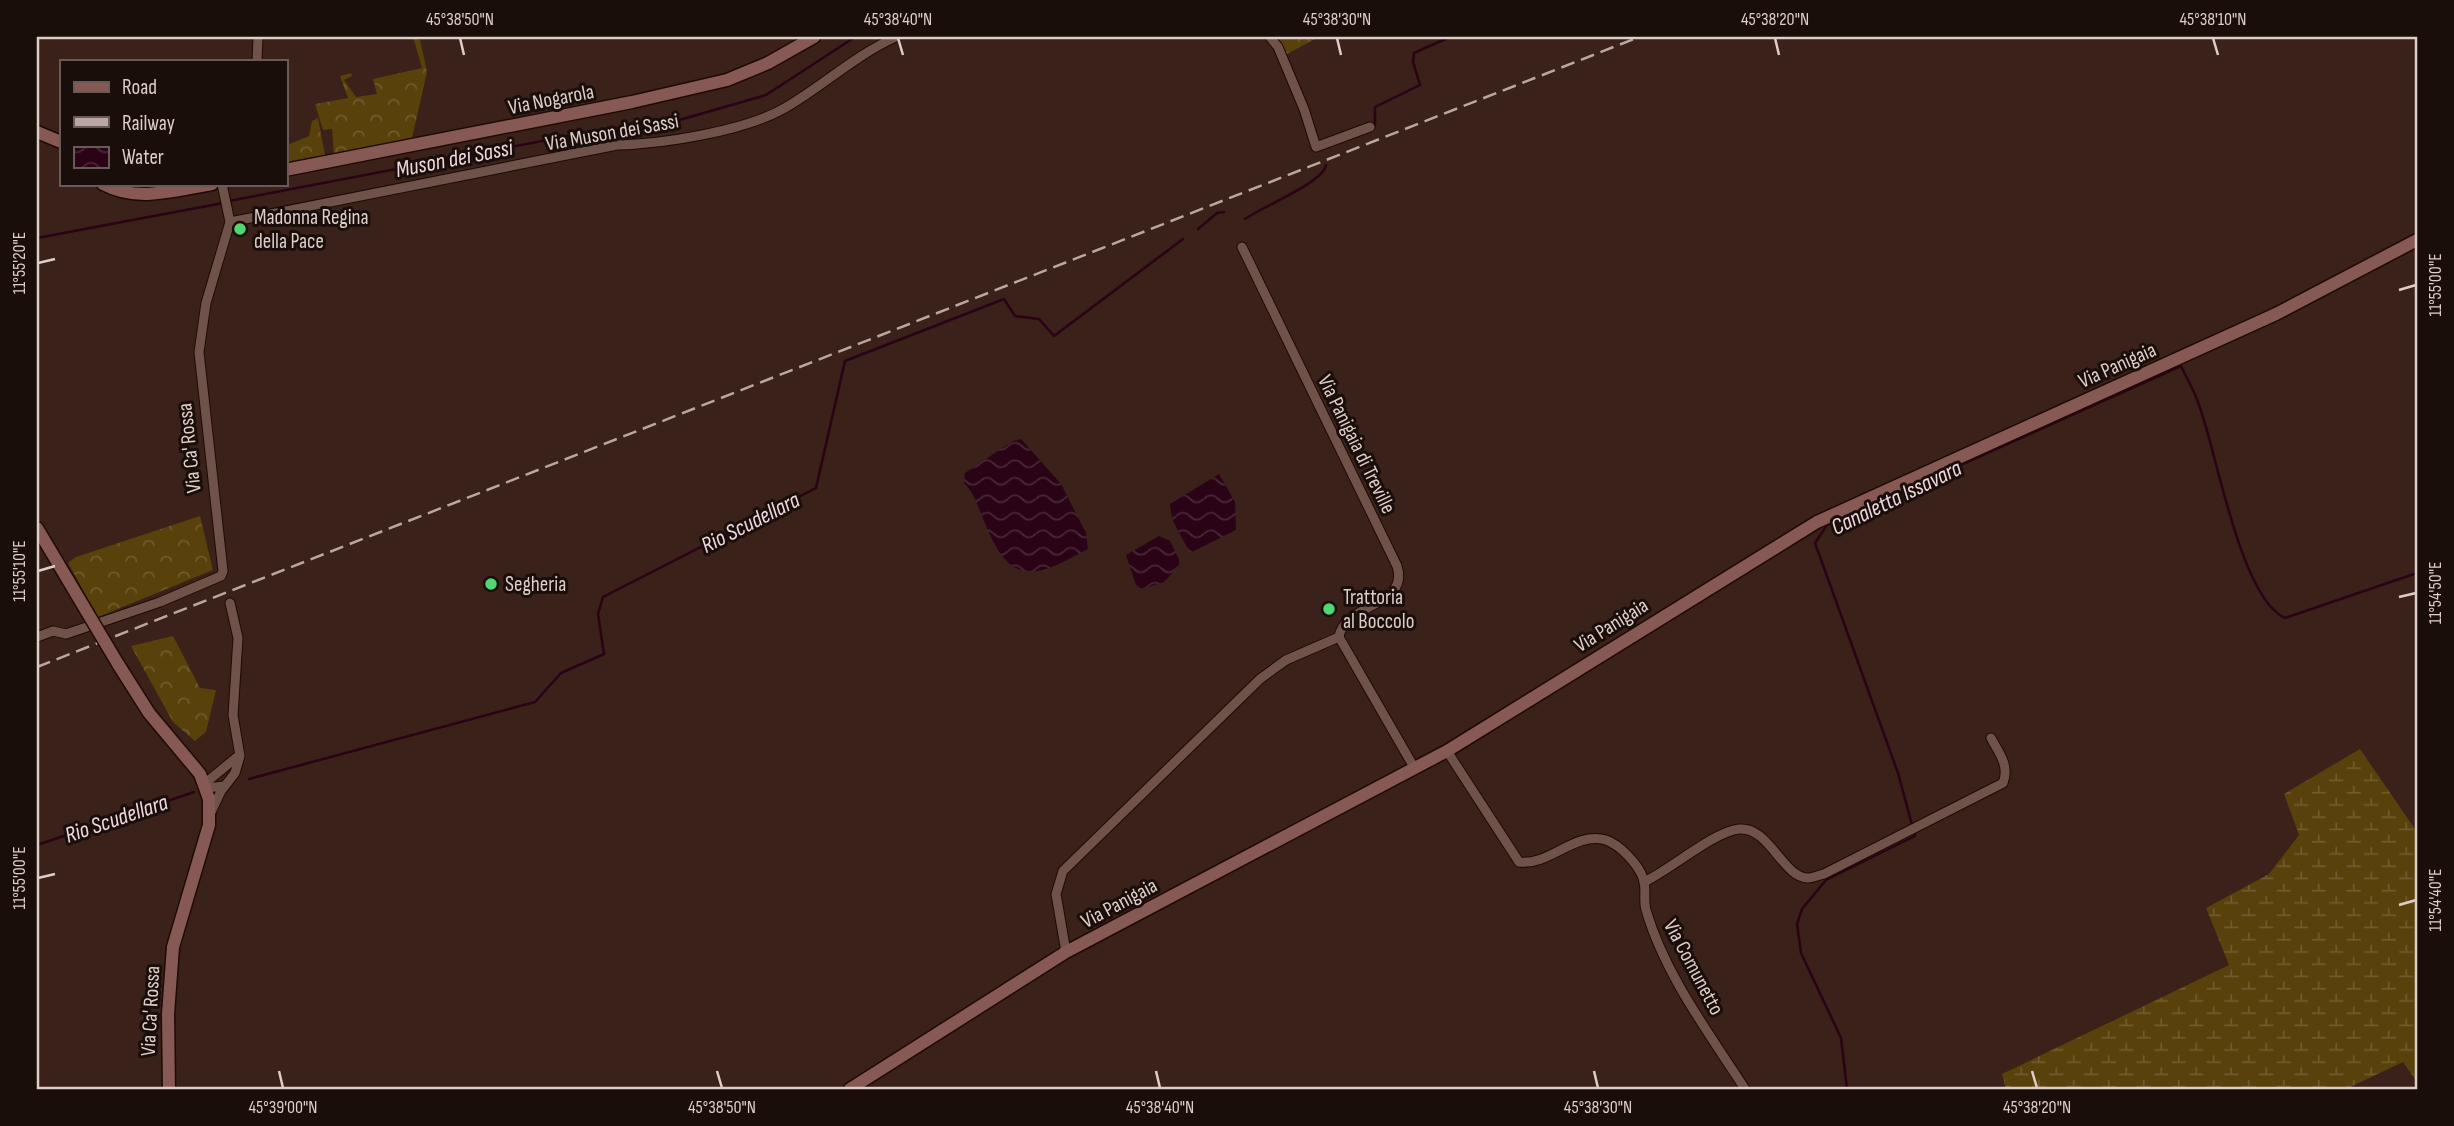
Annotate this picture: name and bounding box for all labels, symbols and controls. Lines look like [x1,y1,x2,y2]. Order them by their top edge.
text: 45°38'50"N [426,9,494,30]
text: 45°38'40"N [864,9,932,30]
text: 45°38'30"N [1303,9,1371,30]
text: 45°38'20"N [1741,9,1809,30]
text: 45°38'10"N [2179,9,2247,30]
legend [60,60,287,186]
text: Road [122,75,157,100]
street label: Via Nogarola [506,79,596,120]
street label: Via Muson dei Sassi [543,108,681,157]
text: Railway [122,111,175,136]
water label: Muson dei Sassi [393,134,516,184]
text: Water [122,145,164,170]
place label: Madonna Regina della Pace [254,205,369,254]
marker: Madonna Regina della Pace [232,221,248,237]
text: 11°55'20"E [9,232,30,294]
text: 11°55'00"E [2425,253,2446,317]
street label: Via Panigaia [2074,337,2160,394]
street label: Via Panigaia di Treville [1312,371,1401,518]
street label: Via Ca' Rossa [172,402,207,494]
water label: Canaletta Issavara [1827,454,1967,542]
water label: Rio Scudellara [696,486,805,560]
text: 11°55'10"E [9,540,30,602]
text: 11°54'50"E [2425,562,2446,624]
place label: Segheria [505,572,566,597]
marker: Segheria [483,576,499,592]
place label: Trattoria al Boccolo [1343,585,1414,634]
street label: Via Panigaia [1570,593,1653,658]
marker: Trattoria al Boccolo [1321,601,1337,617]
water label: Rio Scudellara [61,788,172,850]
text: 11°55'00"E [9,846,30,910]
text: 11°54'40"E [2425,869,2446,932]
street label: Via Panigaia [1077,873,1162,934]
street label: Via Comunetto [1658,915,1729,1019]
street label: Via Ca' Rossa [136,965,165,1057]
text: 45°39'00"N [249,1097,318,1118]
text: 45°38'50"N [688,1097,756,1118]
text: 45°38'40"N [1126,1097,1194,1118]
text: 45°38'30"N [1564,1097,1632,1118]
text: 45°38'20"N [2003,1097,2071,1118]

